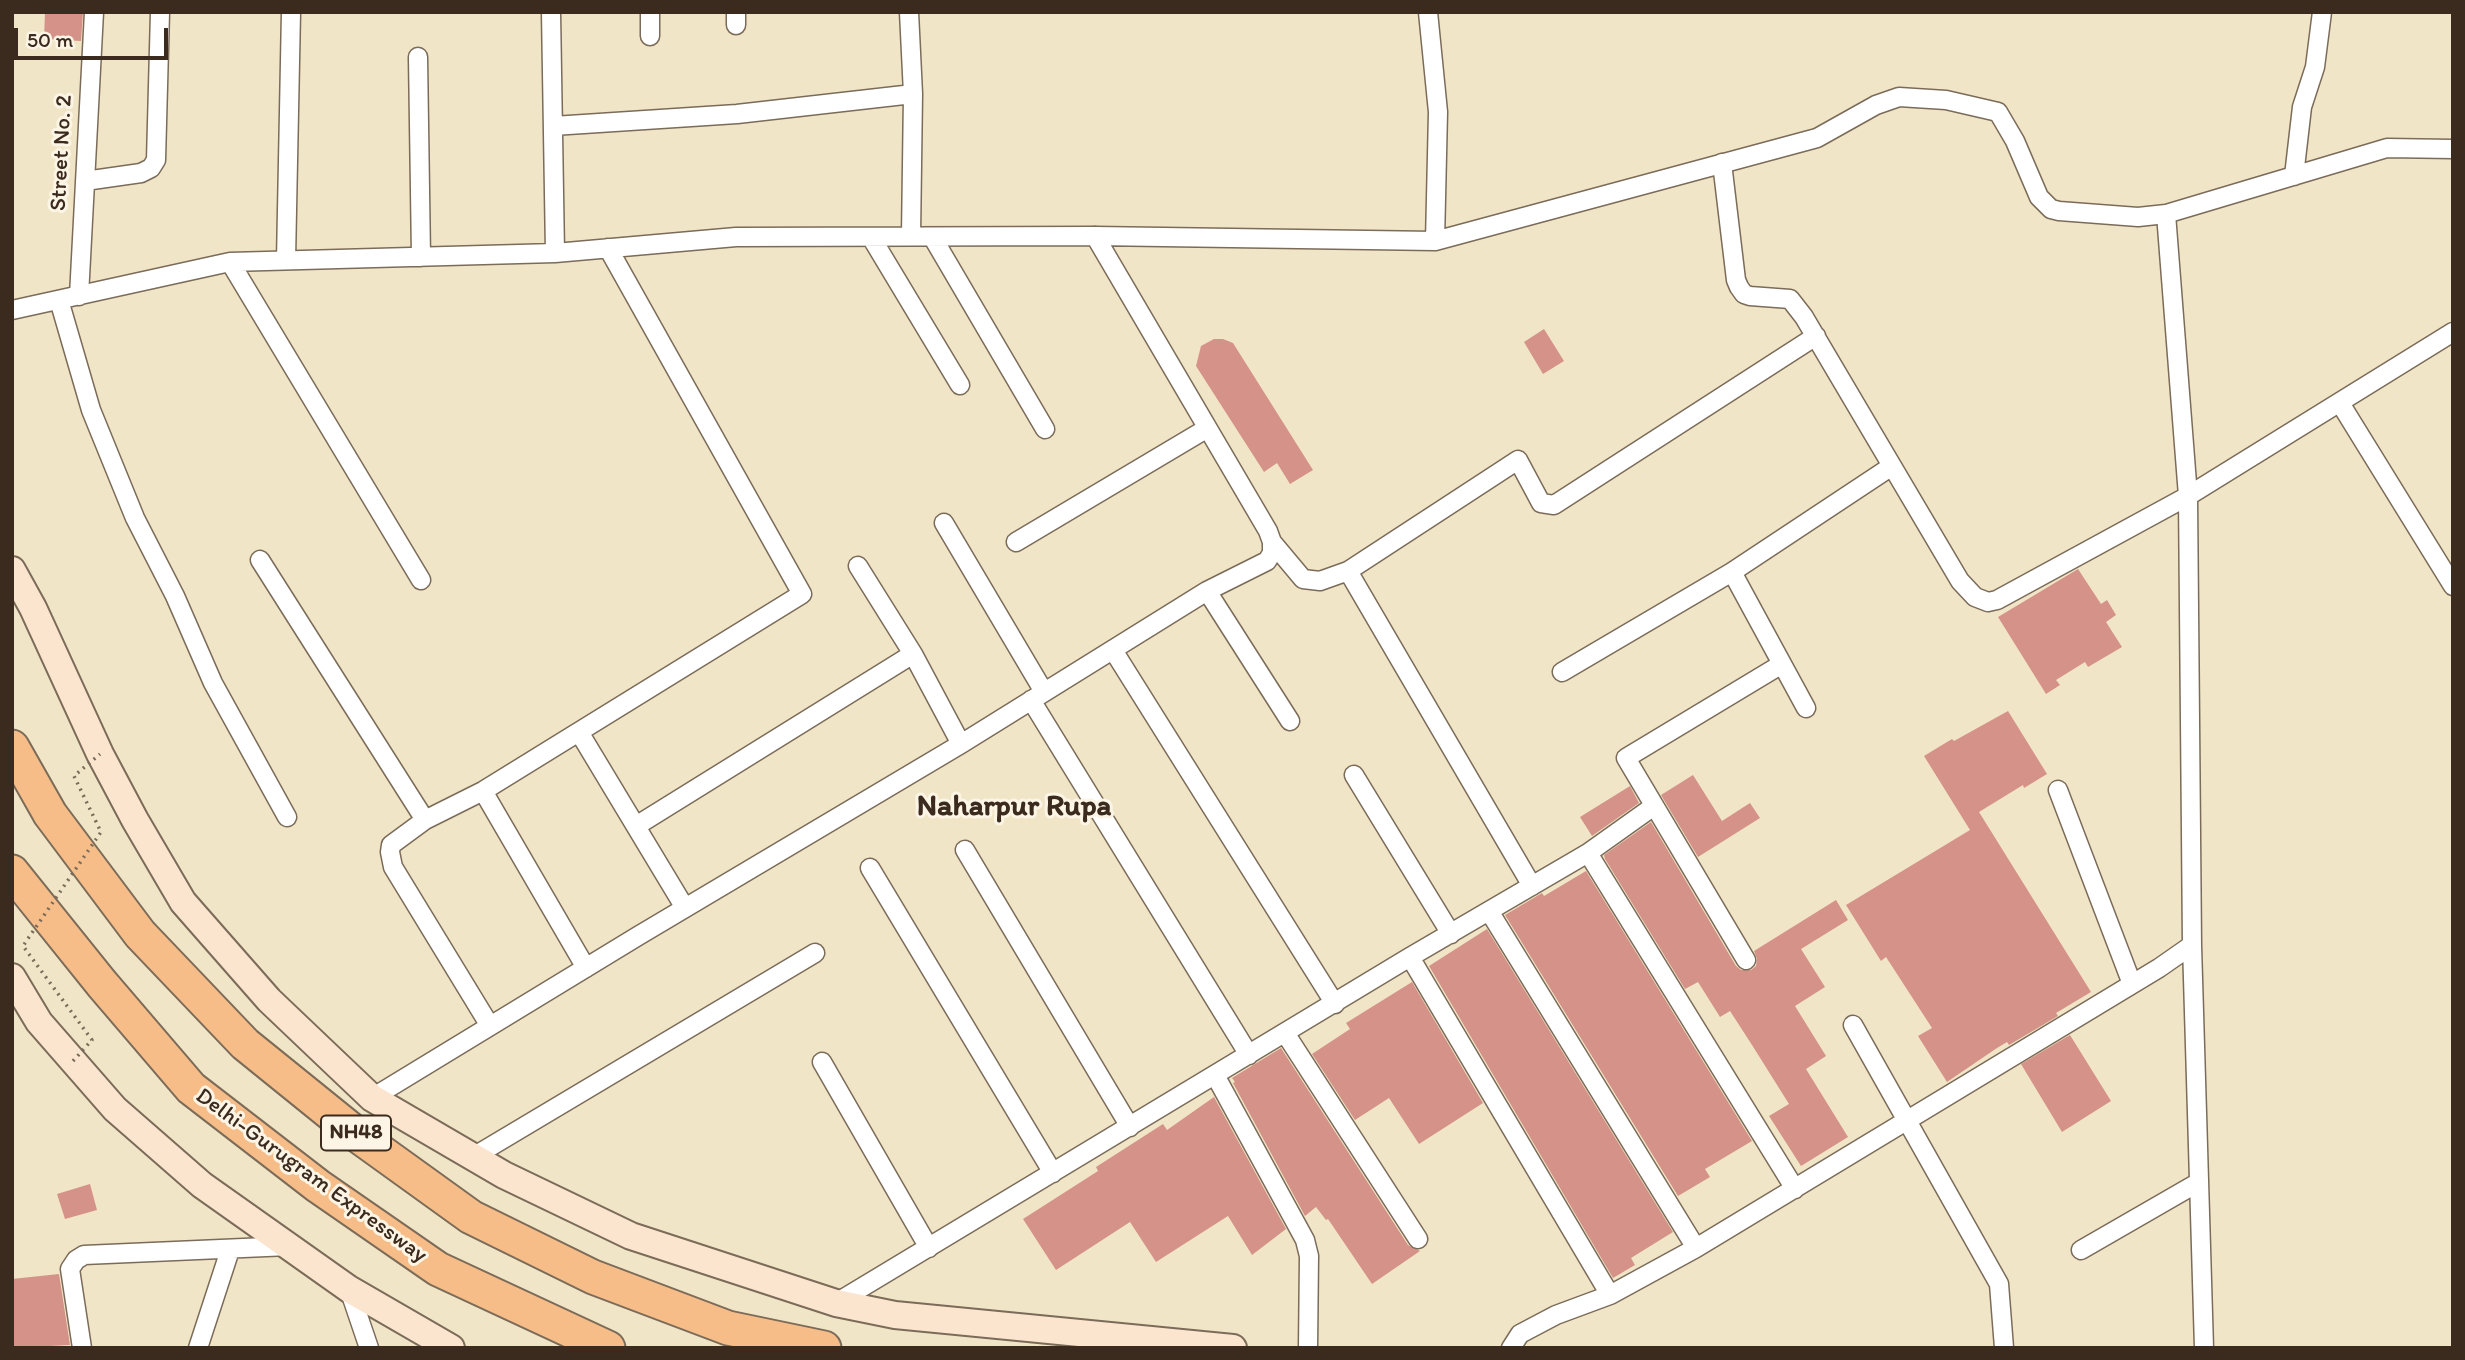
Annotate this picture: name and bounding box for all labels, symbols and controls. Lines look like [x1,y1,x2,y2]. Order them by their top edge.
scale bar [18,14,172,58]
text: 50 m [27,27,73,52]
street label: Street No. 2 [45,94,79,212]
district label: Naharpur Rupa [917,789,1111,825]
street label: Delhi-Gurugram Expressway [190,1083,432,1269]
road number: NH48 [321,1116,391,1150]

